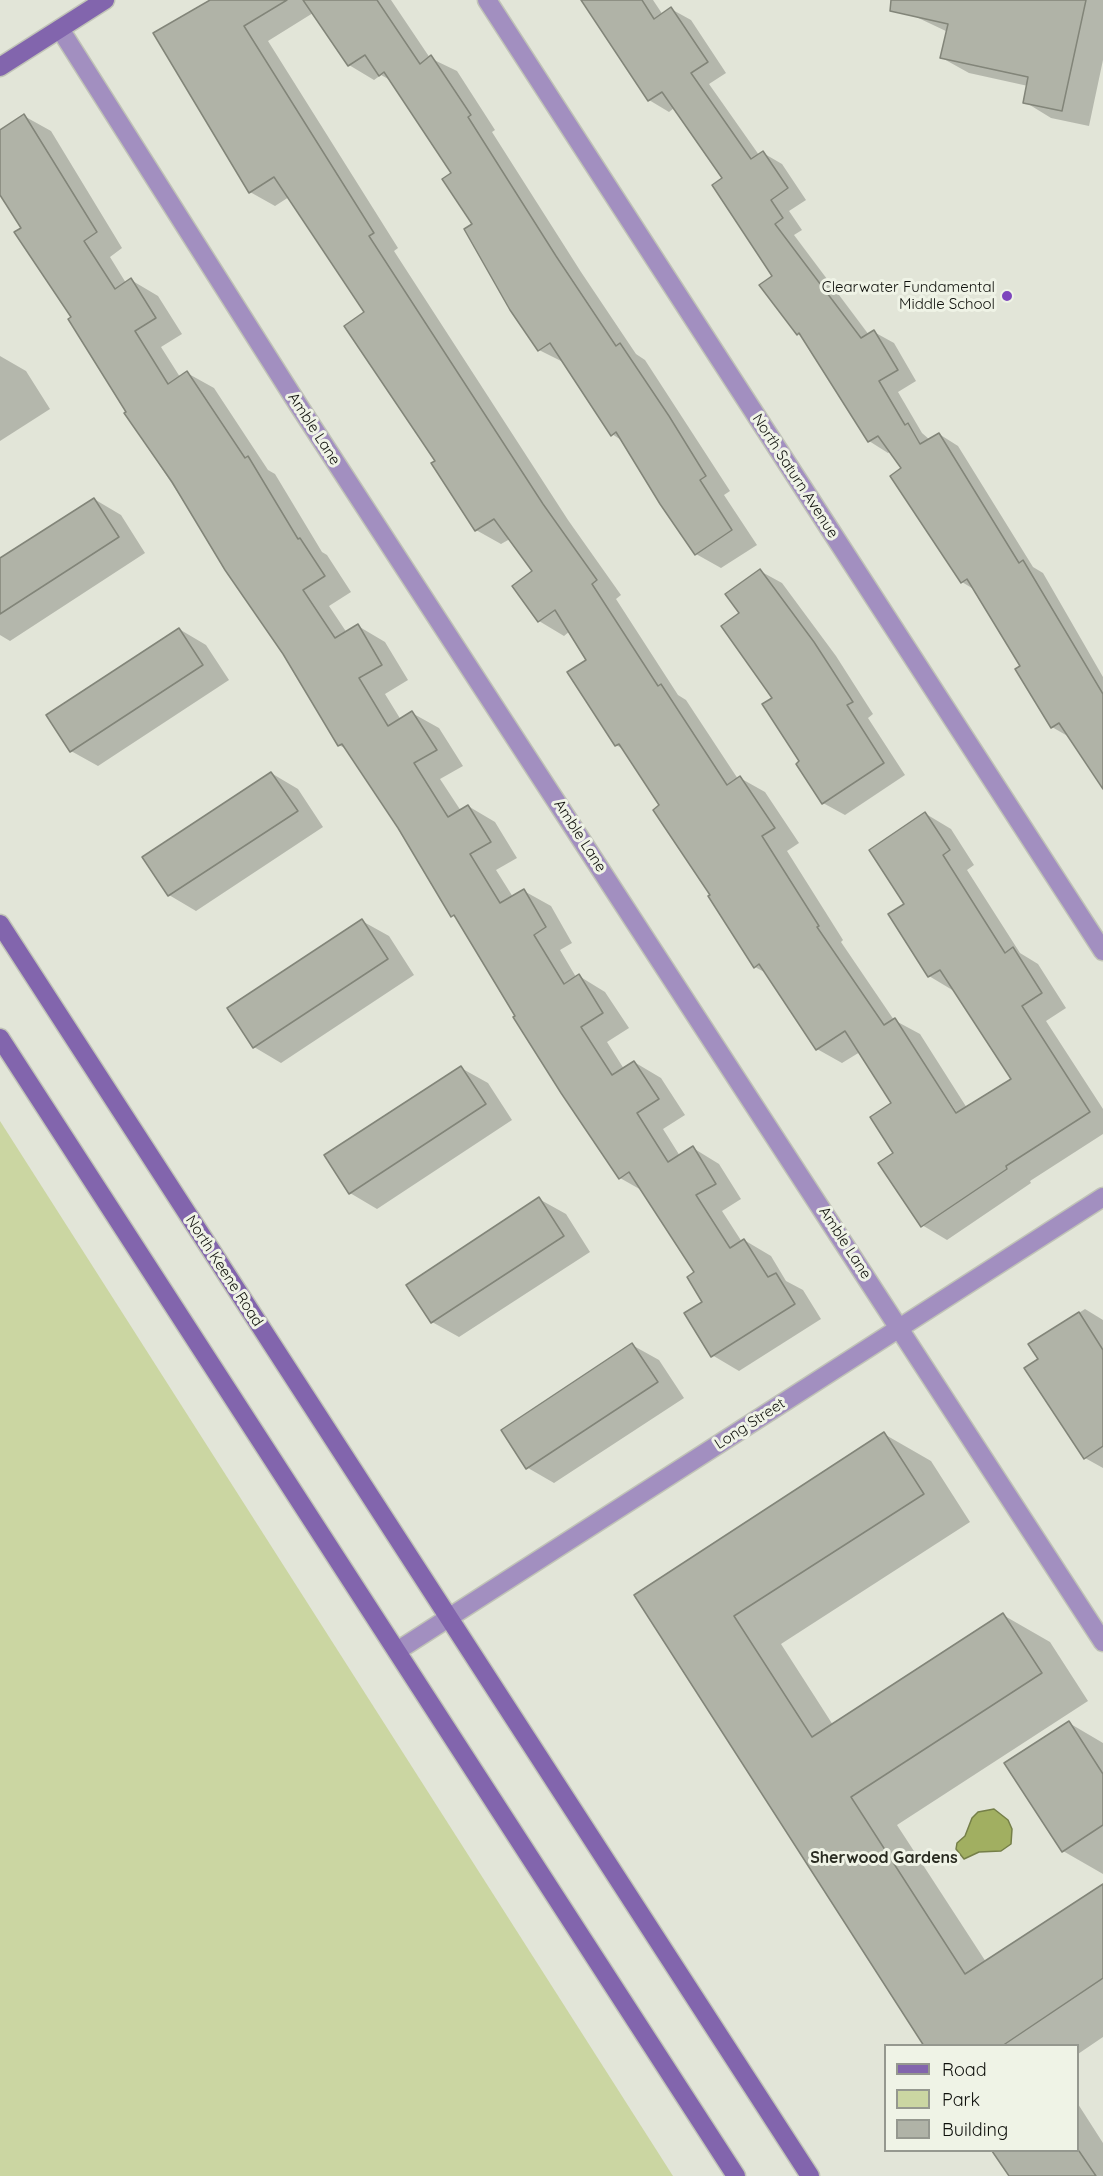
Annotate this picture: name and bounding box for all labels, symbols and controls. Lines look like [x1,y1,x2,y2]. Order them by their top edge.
place label: Clearwater Fundamental Middle School [822,278,995,313]
marker: Clearwater Fundamental Middle School [1000,289,1014,303]
street label: Amble Lane [284,389,344,469]
street label: North Saturn Avenue [748,411,842,541]
street label: Amble Lane [550,796,610,876]
street label: Amble Lane [815,1203,875,1283]
street label: North Keene Road [181,1212,267,1330]
street label: Long Street [711,1395,789,1453]
district label: Sherwood Gardens [810,1848,958,1868]
legend [884,2044,1079,2152]
text: Road [942,2058,987,2081]
text: Park [942,2088,980,2111]
text: Building [942,2118,1008,2141]

